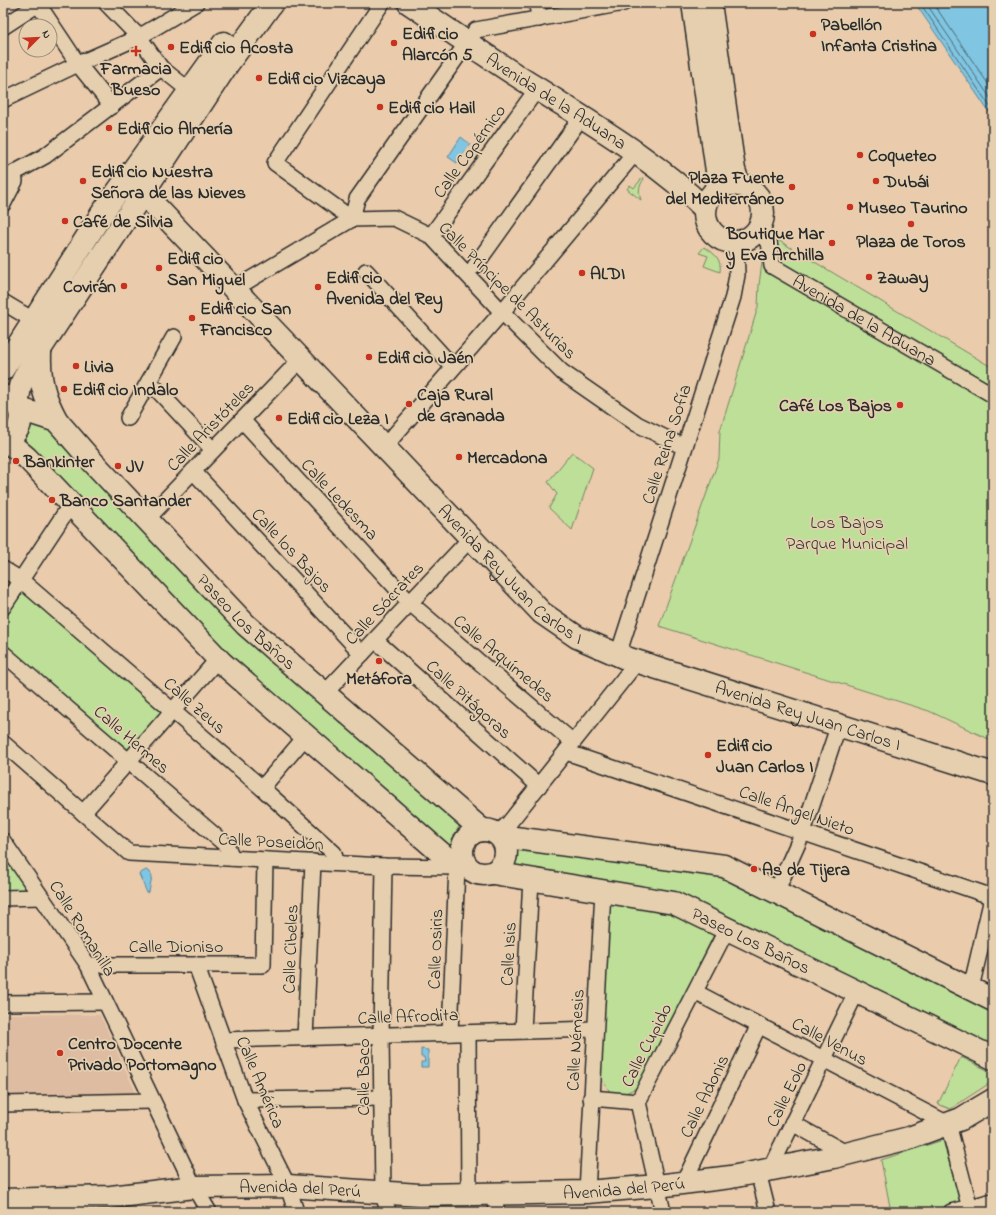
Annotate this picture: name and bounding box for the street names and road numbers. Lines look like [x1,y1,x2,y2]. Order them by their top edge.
street label: Avenida de la Aduana [480,48,631,157]
street label: Calle Copérnico [428,100,514,204]
street label: Calle Príncipe de Asturias [432,217,581,366]
street label: Avenida de la Aduana [787,269,940,374]
street label: Calle Aristóteles [161,376,261,479]
street label: Calle Reina Sofía [636,381,700,508]
street label: Calle Ledesma [294,453,383,547]
street label: Avenida Rey Juan Carlos I [431,500,586,653]
street label: Calle los Bajos [244,503,337,600]
street label: Calle Sócrates [340,557,431,652]
street label: Paseo Los Baños [189,569,300,677]
street label: Calle Arquímedes [446,609,559,710]
street label: Calle Pitágoras [418,655,516,747]
street label: Calle Zeus [157,672,231,741]
street label: Avenida Rey Juan Carlos I [711,676,904,759]
street label: Calle Hermes [87,700,175,781]
street label: Calle Ángel Nieto [735,780,858,845]
street label: Calle Poseidón [217,827,324,859]
street label: Calle Romanilla [41,876,121,982]
street label: Paseo Los Baños [686,902,814,982]
street label: Calle Cibeles [277,904,307,994]
street label: Calle Osiris [423,908,451,990]
street label: Calle Isis [495,921,525,987]
street label: Calle Dioniso [129,935,223,961]
street label: Calle Némesis [561,988,593,1092]
street label: Calle Cupido [616,1000,680,1092]
street label: Calle Afrodita [357,1003,459,1033]
street label: Calle Venus [786,1012,872,1074]
street label: Calle América [228,1033,290,1133]
street label: Calle Baco [352,1038,378,1116]
street label: Calle Adonis [674,1051,737,1143]
street label: Calle Eolo [761,1058,815,1132]
street label: Avenida del Perú [563,1172,686,1207]
street label: Avenida del Perú [239,1175,362,1206]

